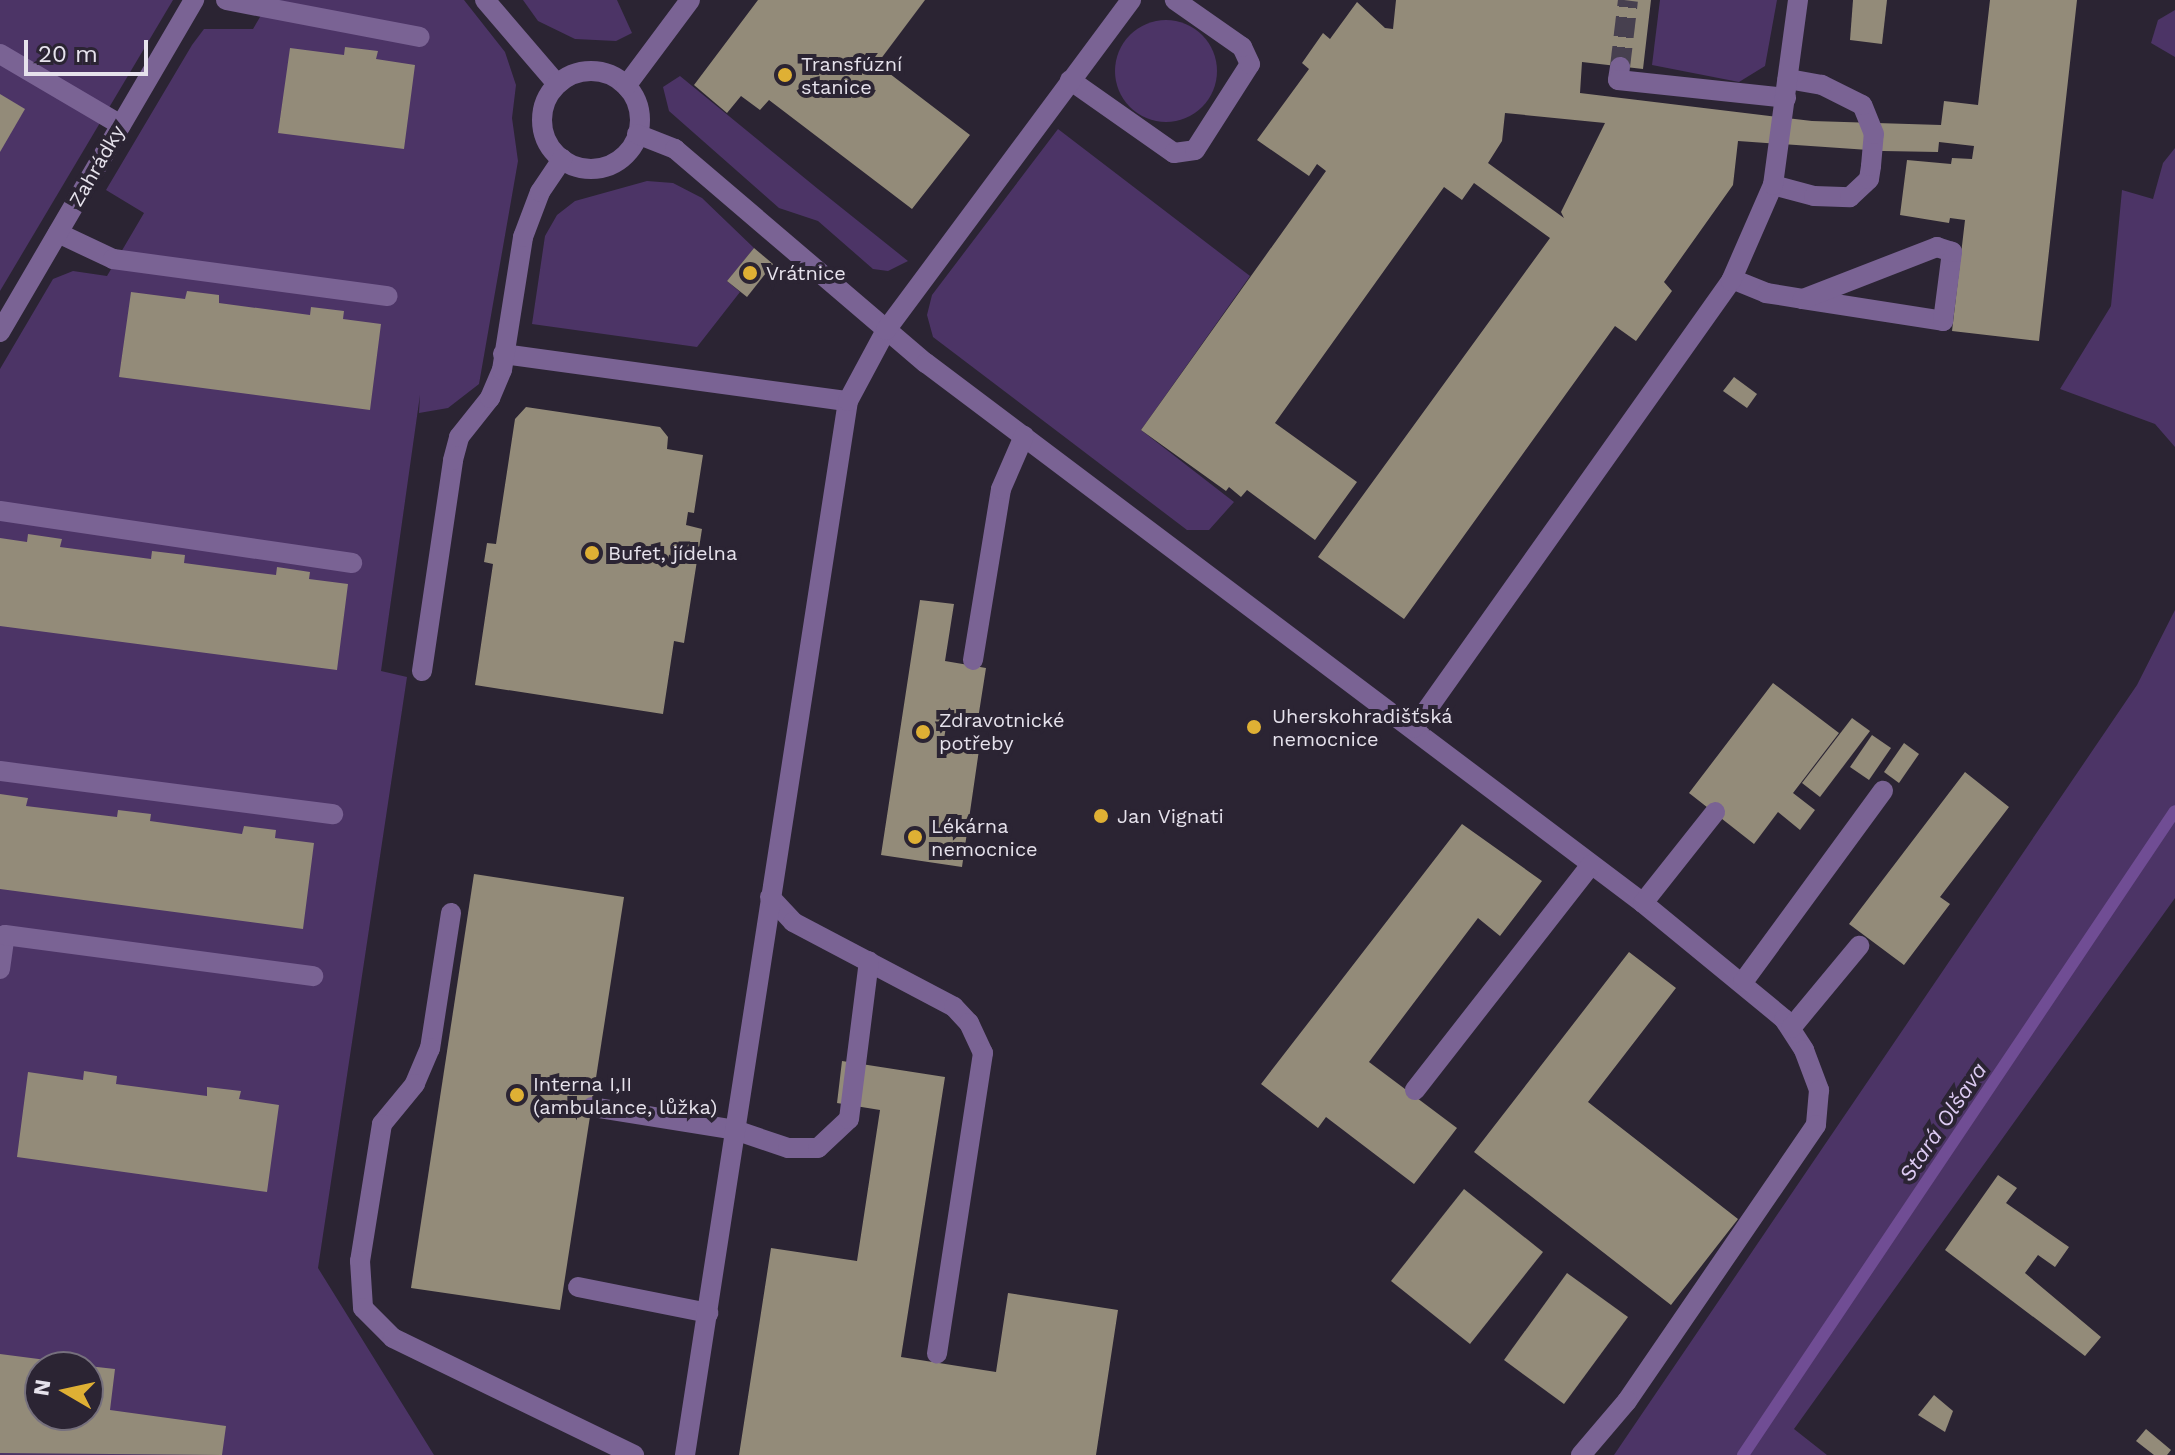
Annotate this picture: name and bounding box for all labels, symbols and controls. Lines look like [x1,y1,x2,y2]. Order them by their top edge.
scale bar [28,24,152,74]
text: 20 m [38,40,98,68]
place label: Transfúzní stanice [801,52,902,99]
marker: Transfúzní stanice [776,66,794,84]
street label: Zahrádky [64,121,130,211]
place label: Vrátnice [766,261,846,285]
marker: Vrátnice [741,264,759,282]
place label: Bufet, jídelna [608,541,737,565]
marker: Bufet, jídelna [583,544,601,562]
place label: Uherskohradišťská nemocnice [1272,704,1453,751]
place label: Zdravotnické potřeby [939,708,1065,755]
marker: Uherskohradišťská nemocnice [1243,716,1265,738]
marker: Zdravotnické potřeby [914,723,932,741]
place label: Jan Vignati [1117,804,1224,828]
marker: Jan Vignati [1092,807,1110,825]
place label: Lékárna nemocnice [931,814,1038,861]
marker: Lékárna nemocnice [906,828,924,846]
water label: Stará Olšava [1893,1057,1993,1187]
place label: Interna I,II (ambulance, lůžka) [533,1072,717,1119]
marker: Interna I,II (ambulance, lůžka) [508,1086,526,1104]
north arrow [24,1351,104,1431]
text: N [28,1377,55,1397]

